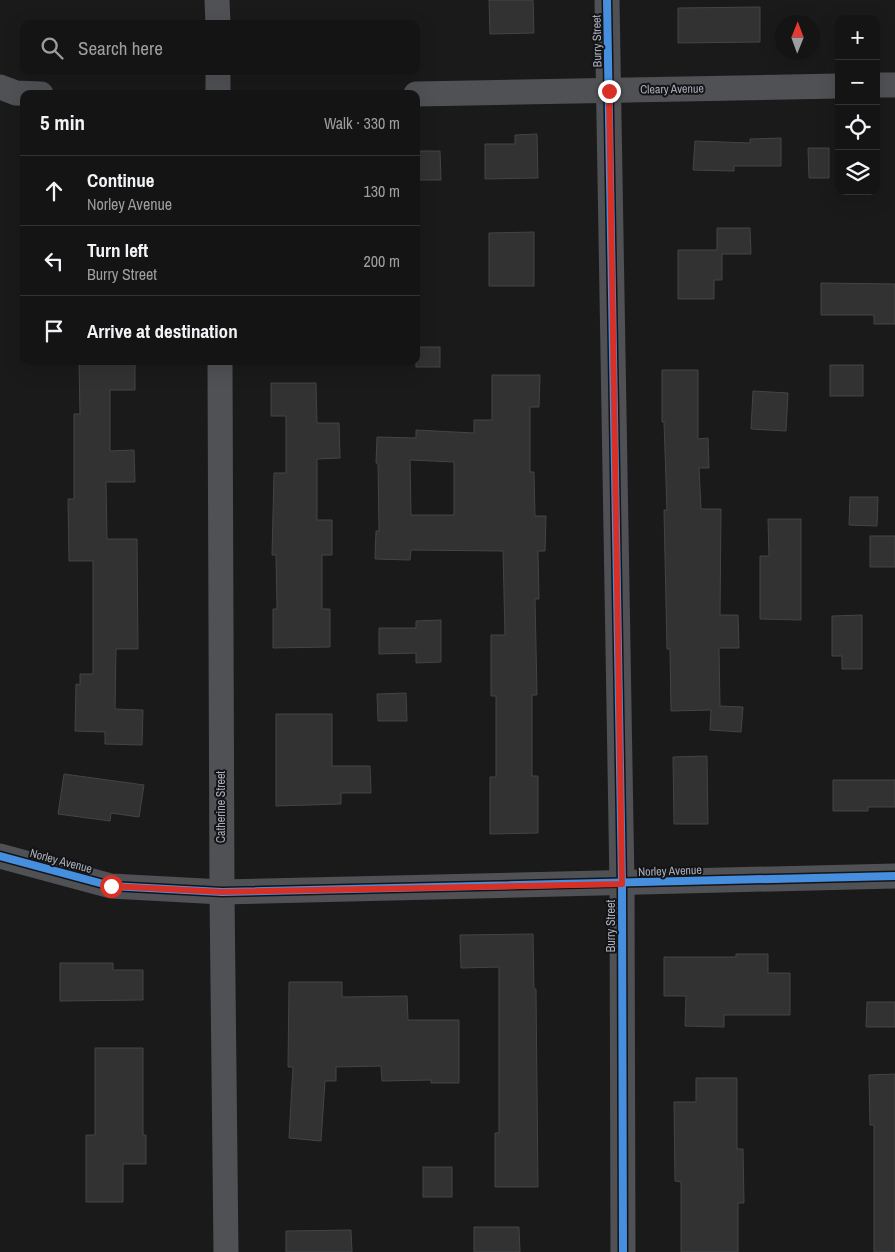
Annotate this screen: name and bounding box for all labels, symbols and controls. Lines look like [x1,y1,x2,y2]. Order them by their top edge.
street label: Burry Street [589,14,605,67]
north arrow [775,15,820,60]
map controls [835,15,880,195]
button: + [835,15,880,60]
search box [20,20,420,75]
icon: search [38,34,66,62]
text: Search here [78,35,163,61]
button: − [835,60,880,105]
route end [598,80,621,103]
street label: Cleary Avenue [640,80,704,98]
button: locate [835,105,880,150]
text: 5 min [40,108,85,137]
text: Walk · 330 m [324,112,400,134]
button: layers [835,150,880,195]
text: Continue [87,167,155,193]
icon: ahead [40,177,68,205]
text: 130 m [364,180,400,202]
text: Norley Avenue [87,193,172,215]
text: Turn left [87,237,148,263]
icon: left [40,247,68,275]
text: 200 m [364,250,400,272]
text: Burry Street [87,263,157,285]
icon: arrive [40,317,68,345]
text: Arrive at destination [87,318,238,344]
street label: Catherine Street [213,771,229,843]
street label: Norley Avenue [28,845,94,877]
street label: Norley Avenue [638,862,702,880]
route start [100,875,123,898]
street label: Burry Street [603,899,619,952]

